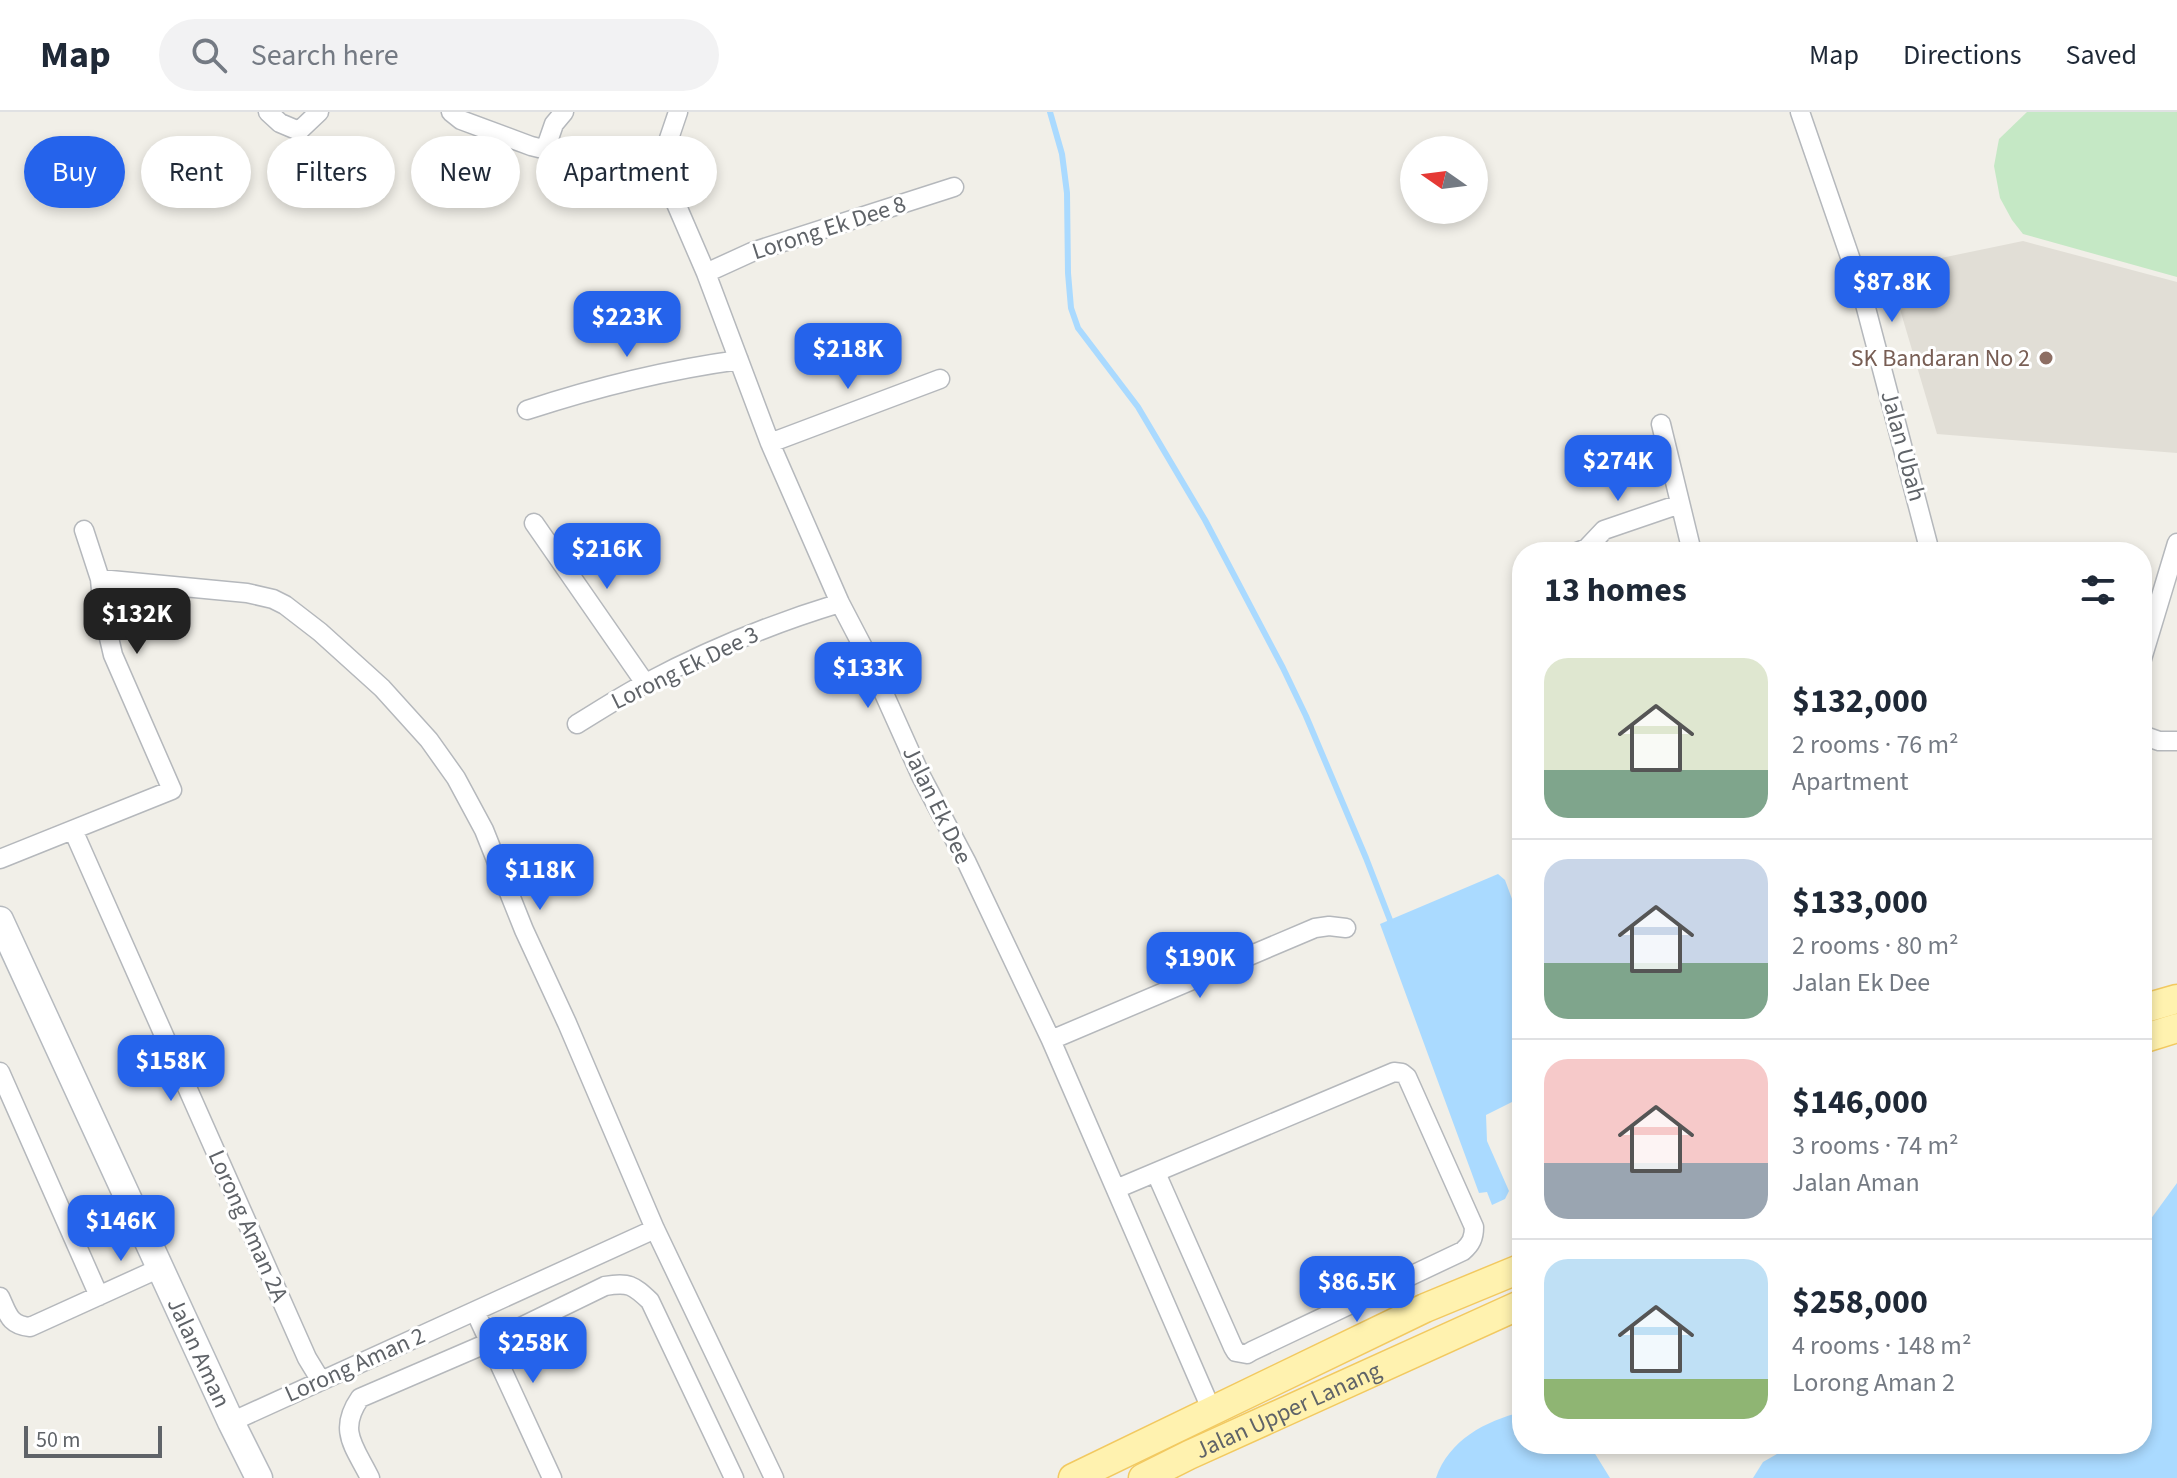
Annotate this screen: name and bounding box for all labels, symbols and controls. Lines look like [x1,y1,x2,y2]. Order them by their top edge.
search box [159,19,719,91]
text: Map [40,28,111,82]
icon: search [187,33,231,77]
text: Search here [251,34,399,77]
text: Map [1809,35,1859,75]
text: Directions [1903,35,2022,75]
text: Saved [2066,35,2137,75]
chip: Buy [24,136,125,208]
chip: Rent [141,136,251,208]
chip: Filters [267,136,395,208]
chip: New [411,136,520,208]
chip: Apartment [536,136,717,208]
north arrow [1400,136,1488,224]
map controls [1400,136,1488,224]
street label: Lorong Ek Dee 8 [747,187,911,269]
pin: $87.8K [1827,256,1957,324]
text: $87.8K [1853,263,1931,300]
pin: $223K [571,291,683,359]
text: $223K [592,298,662,335]
pin: $218K [792,323,904,391]
text: $218K [813,330,883,367]
place label: SK Bandaran No 2 [1851,341,2030,376]
marker: SK Bandaran No 2 [2037,349,2055,367]
street label: Jalan Ubah [1871,387,1935,505]
pin: $274K [1562,435,1674,503]
text: $274K [1583,442,1653,479]
pin: $216K [551,523,663,591]
text: $216K [572,530,642,567]
text: 13 homes [1544,566,1687,615]
icon: filters [2076,568,2120,612]
pin: $132K [81,588,193,656]
text: $132K [102,595,172,632]
street label: Lorong Ek Dee 3 [605,617,765,719]
pin: $133K [812,642,924,710]
text: $133K [833,649,903,686]
text: $132,000 [1792,677,1928,726]
icon: home [1608,690,1704,786]
text: 2 rooms · 76 m² [1792,726,1959,763]
street label: Jalan Ek Dee [893,740,981,870]
text: Apartment [1792,763,1909,800]
pin: $118K [484,844,596,912]
text: $118K [505,851,575,888]
text: $133,000 [1792,878,1928,927]
icon: home [1608,891,1704,987]
text: 2 rooms · 80 m² [1792,927,1959,964]
pin: $190K [1144,932,1256,1000]
text: $190K [1165,939,1235,976]
text: Jalan Ek Dee [1792,964,1930,1001]
pin: $158K [115,1035,227,1103]
text: $158K [136,1042,206,1079]
text: $146,000 [1792,1078,1928,1127]
icon: home [1608,1091,1704,1187]
text: 3 rooms · 74 m² [1792,1127,1959,1164]
street label: Lorong Aman 2A [199,1144,297,1308]
text: Jalan Aman [1792,1164,1920,1201]
pin: $146K [65,1195,177,1263]
text: $146K [86,1202,156,1239]
pin: $86.5K [1292,1256,1422,1324]
text: $86.5K [1318,1263,1396,1300]
text: $258,000 [1792,1278,1928,1327]
icon: home [1608,1291,1704,1387]
street label: Jalan Aman [158,1292,240,1413]
pin: $258K [477,1317,589,1385]
street label: Lorong Aman 2 [279,1318,431,1412]
text: $258K [498,1324,568,1361]
text: 4 rooms · 148 m² [1792,1327,1971,1364]
street label: Jalan Upper Lanang [1189,1353,1387,1468]
text: Lorong Aman 2 [1792,1364,1955,1401]
scale bar [24,1422,162,1458]
text: 50 m [36,1424,81,1456]

